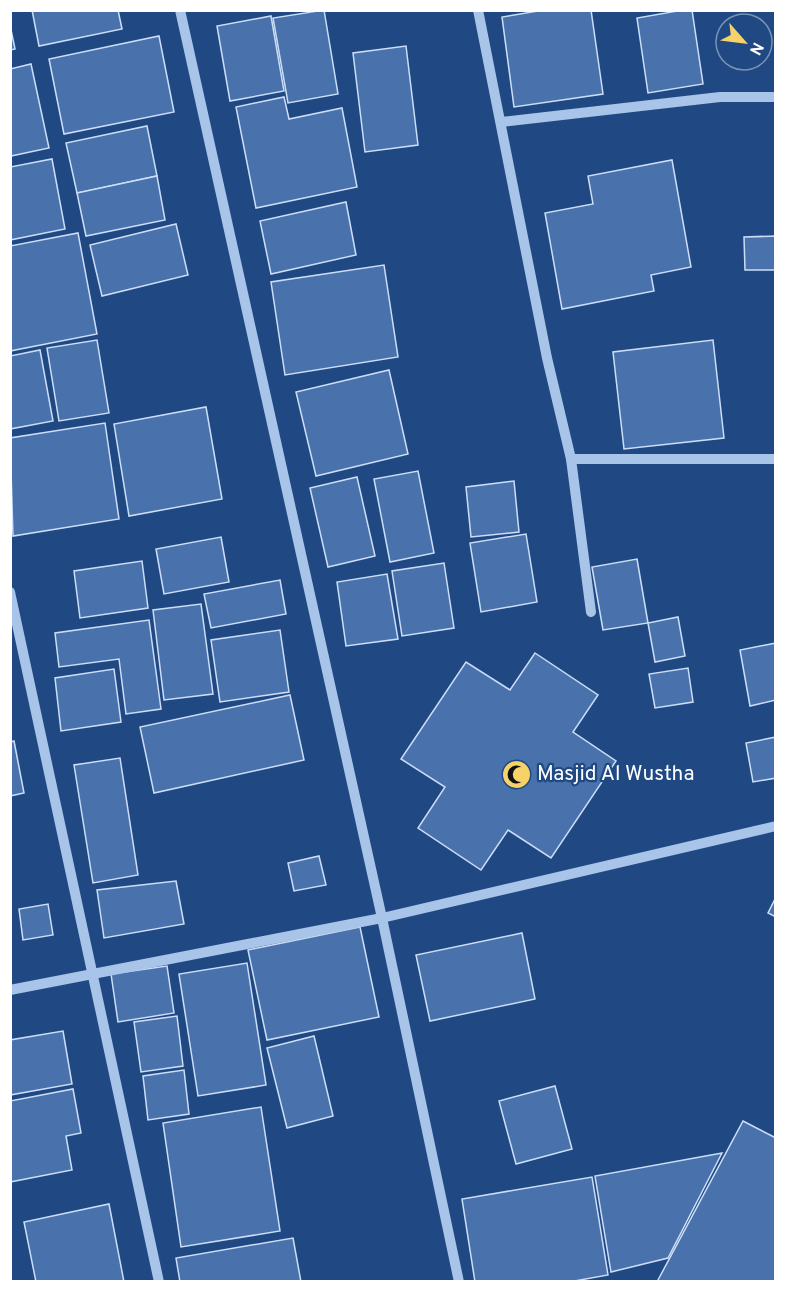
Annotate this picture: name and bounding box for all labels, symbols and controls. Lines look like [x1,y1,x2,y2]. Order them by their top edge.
north arrow [714,12,774,72]
text: N [744,38,767,58]
mosque icon: Masjid Al Wustha [500,758,532,790]
place label: Masjid Al Wustha [537,761,694,788]

